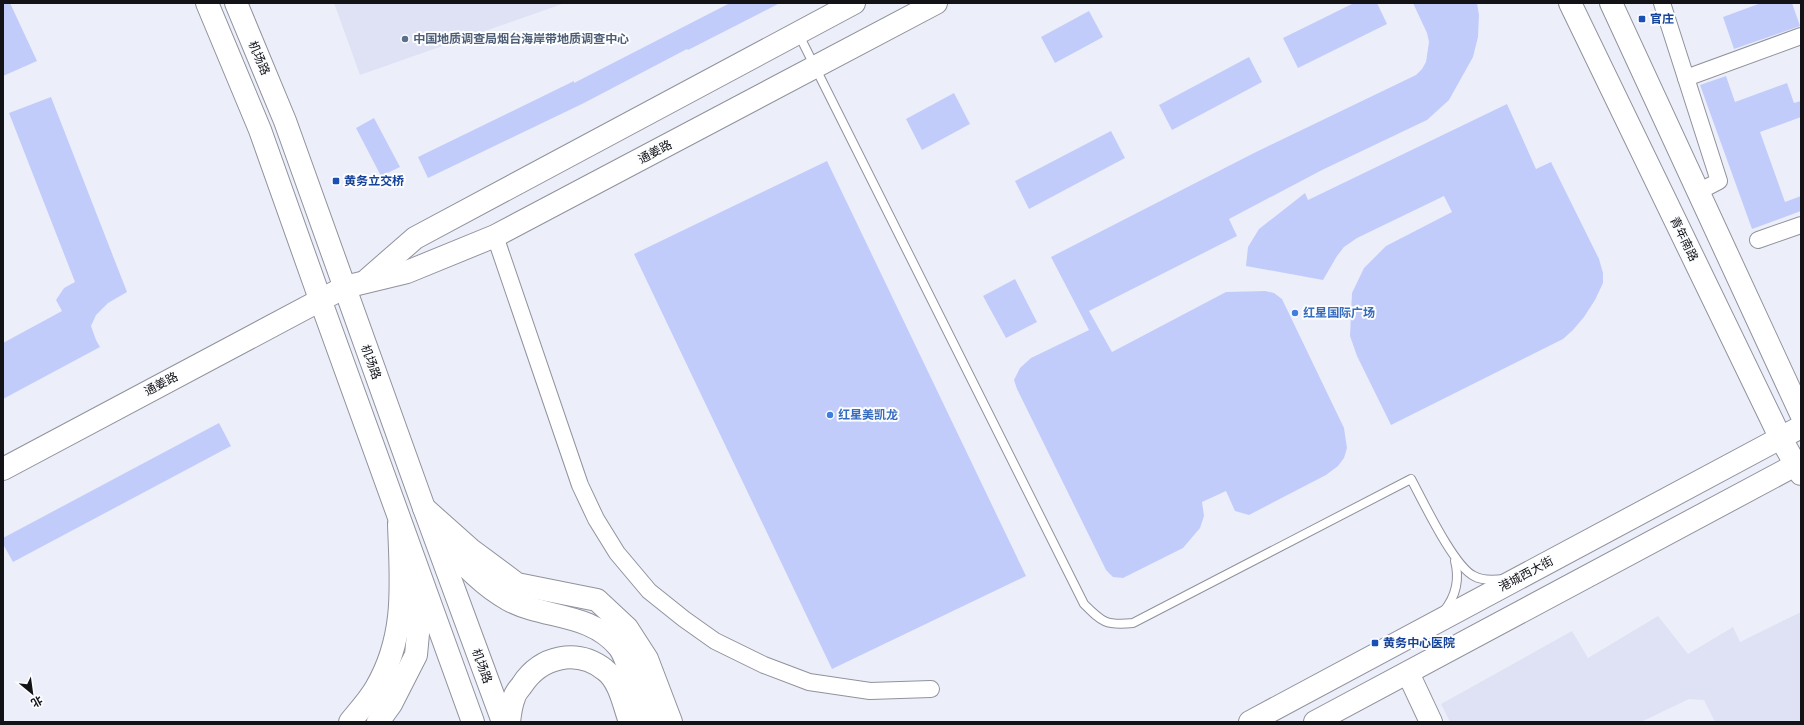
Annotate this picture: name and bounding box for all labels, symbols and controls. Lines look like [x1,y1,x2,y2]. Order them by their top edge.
place label: 官庄 [1650,11,1674,27]
marker: 官庄 [1637,14,1647,24]
place label: 中国地质调查局烟台海岸带地质调查中心 [413,31,629,47]
marker: 中国地质调查局烟台海岸带地质调查中心 [400,34,410,44]
street label: 机场路 [245,38,273,78]
street label: 通姜路 [635,136,675,168]
place label: 黄务立交桥 [344,173,404,189]
marker: 黄务立交桥 [331,176,341,186]
street label: 青年南路 [1666,214,1702,264]
place label: 红星国际广场 [1303,305,1375,321]
marker: 红星国际广场 [1290,308,1300,318]
street label: 机场路 [357,342,385,382]
street label: 通姜路 [141,368,181,400]
place label: 红星美凯龙 [838,407,898,423]
marker: 红星美凯龙 [825,410,835,420]
street label: 港城西大街 [1496,553,1556,595]
place label: 黄务中心医院 [1383,635,1455,651]
marker: 黄务中心医院 [1370,638,1380,648]
street label: 机场路 [468,646,496,686]
north arrow [12,673,52,713]
text: 北 [28,692,45,711]

